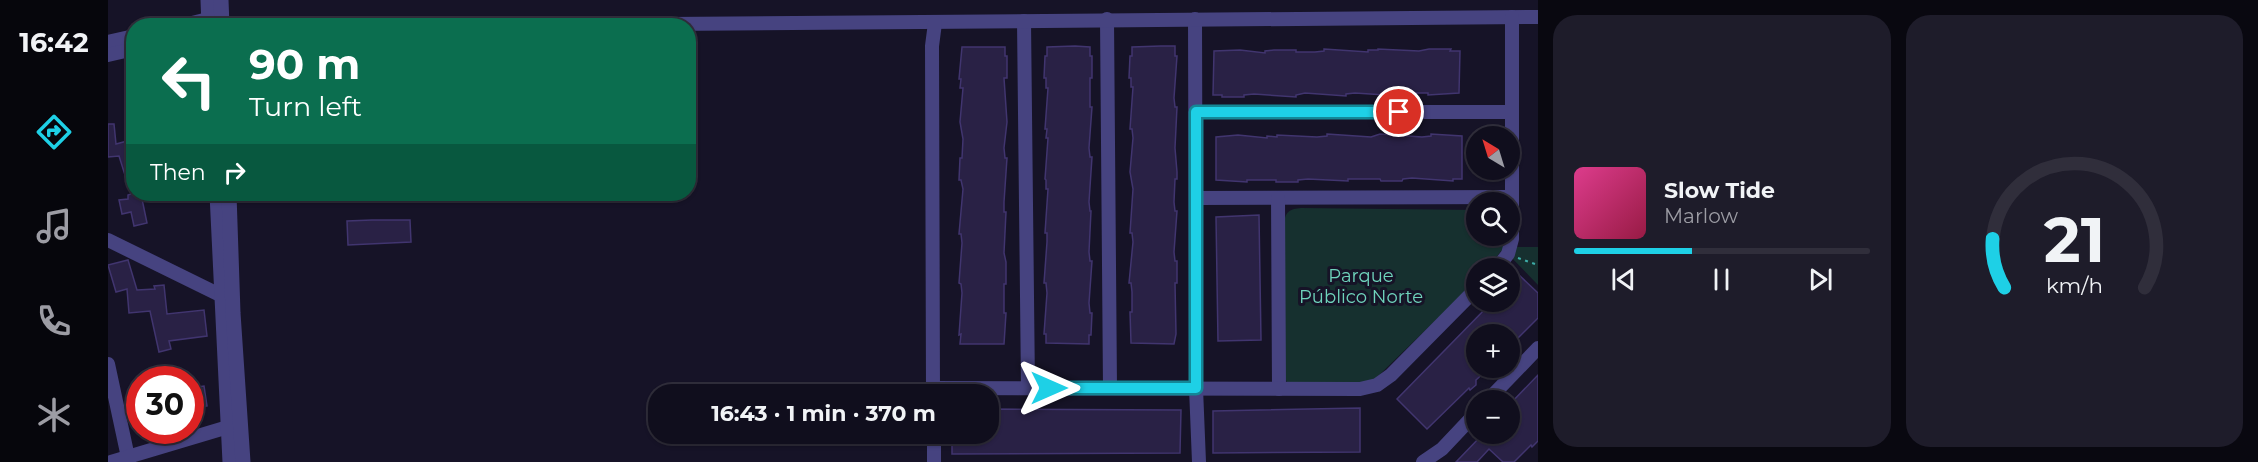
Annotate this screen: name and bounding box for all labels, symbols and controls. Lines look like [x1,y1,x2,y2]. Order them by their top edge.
text: 16:42 [19,26,89,59]
text: 90 m [249,38,360,90]
icon: left [150,42,228,120]
pin [1373,86,1424,137]
text: Turn left [249,90,362,123]
icon: arrive [1382,95,1415,128]
icon: directions [33,111,75,153]
north arrow [1466,126,1520,180]
map controls [1466,126,1520,444]
icon: right [218,156,251,189]
text: Then [150,159,206,186]
text: Slow Tide [1664,177,1775,204]
button: search [1466,192,1520,246]
text: 21 [2044,202,2105,278]
text: Marlow [1664,204,1738,228]
icon: music [33,205,75,247]
button: layers [1466,258,1520,312]
icon: previous [1607,263,1640,296]
icon: pause [1705,263,1738,296]
icon: next [1804,263,1837,296]
park label: Parque Público Norte [1299,265,1423,308]
text: km/h [2046,272,2103,298]
icon: phone [33,300,75,342]
button: + [1466,324,1520,378]
position arrow [1017,356,1081,420]
speed limit sign: 30 [126,366,204,444]
button: − [1466,390,1520,444]
icon: climate [33,394,75,436]
text: 16:43 · 1 min · 370 m [711,400,936,427]

